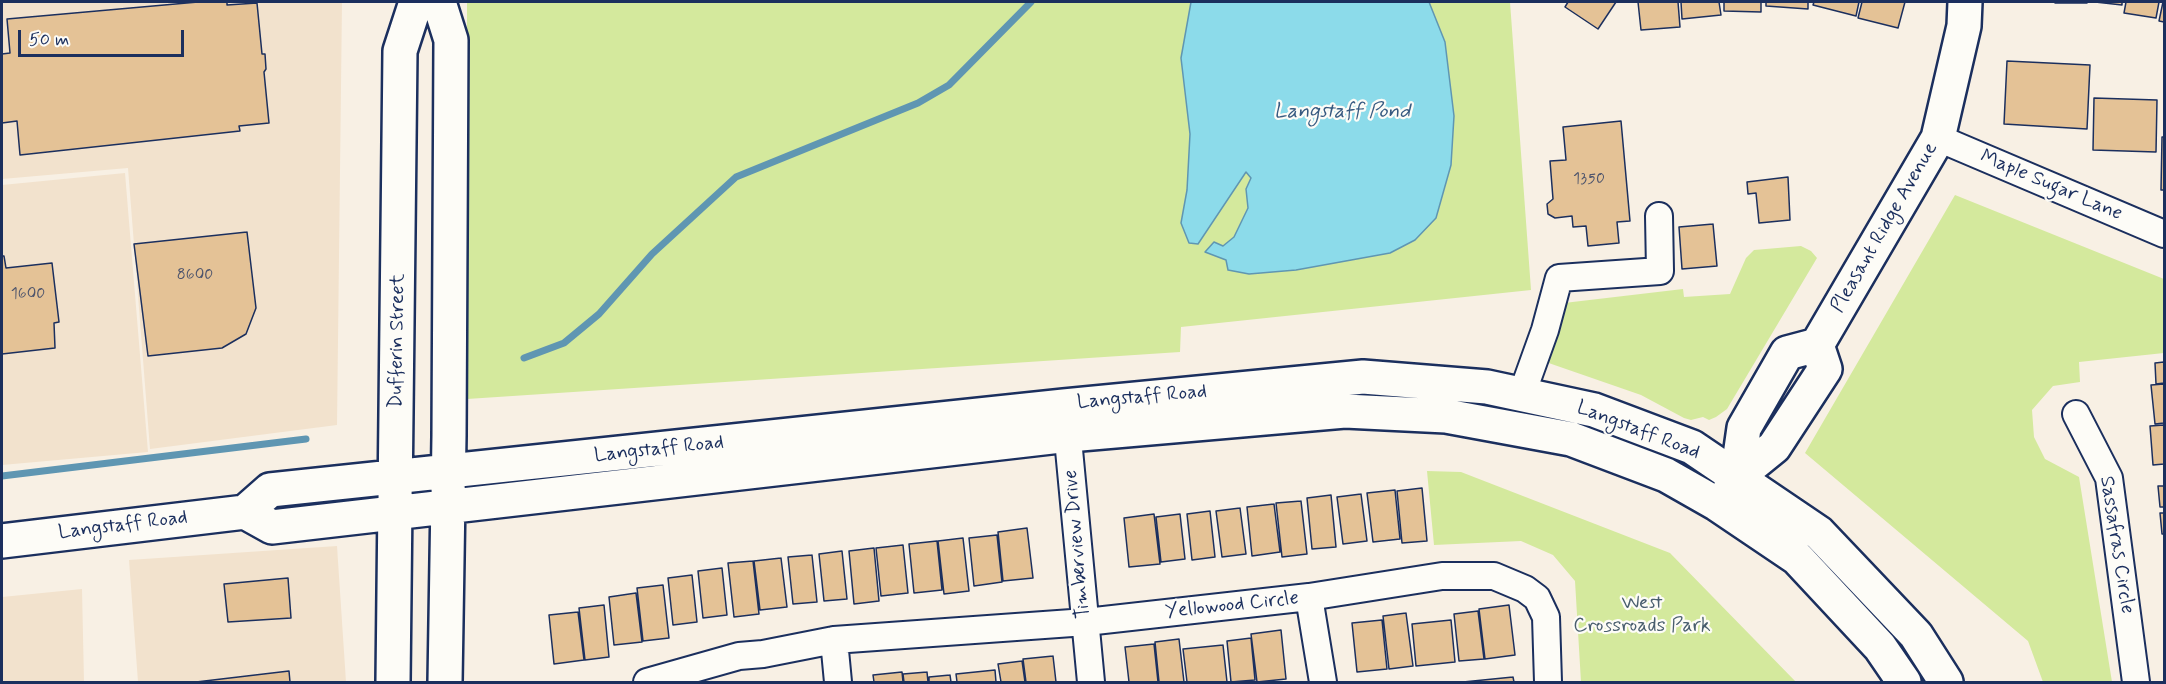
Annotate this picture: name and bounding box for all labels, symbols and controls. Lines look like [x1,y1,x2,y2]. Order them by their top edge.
scale bar [21,18,188,56]
text: 50 m [29,28,69,52]
water label: Langstaff Pond [1274,100,1410,126]
street label: Pleasant Ridge Avenue [1826,139,1944,317]
street label: Maple Sugar Lane [1976,145,2126,227]
house number: 1350 [1573,170,1605,190]
house number: 8600 [177,266,213,286]
street label: Dufferin Street [385,273,411,409]
house number: 1600 [11,285,45,305]
street label: Langstaff Road [1076,380,1208,416]
street label: Langstaff Road [1573,396,1703,466]
street label: Langstaff Road [593,431,725,469]
street label: Timberview Drive [1060,469,1096,619]
street label: Sassafras Circle [2093,474,2139,616]
street label: Langstaff Road [57,506,189,546]
street label: Yellowood Circle [1164,587,1300,625]
park label: West Crossroads Park [1573,592,1711,639]

